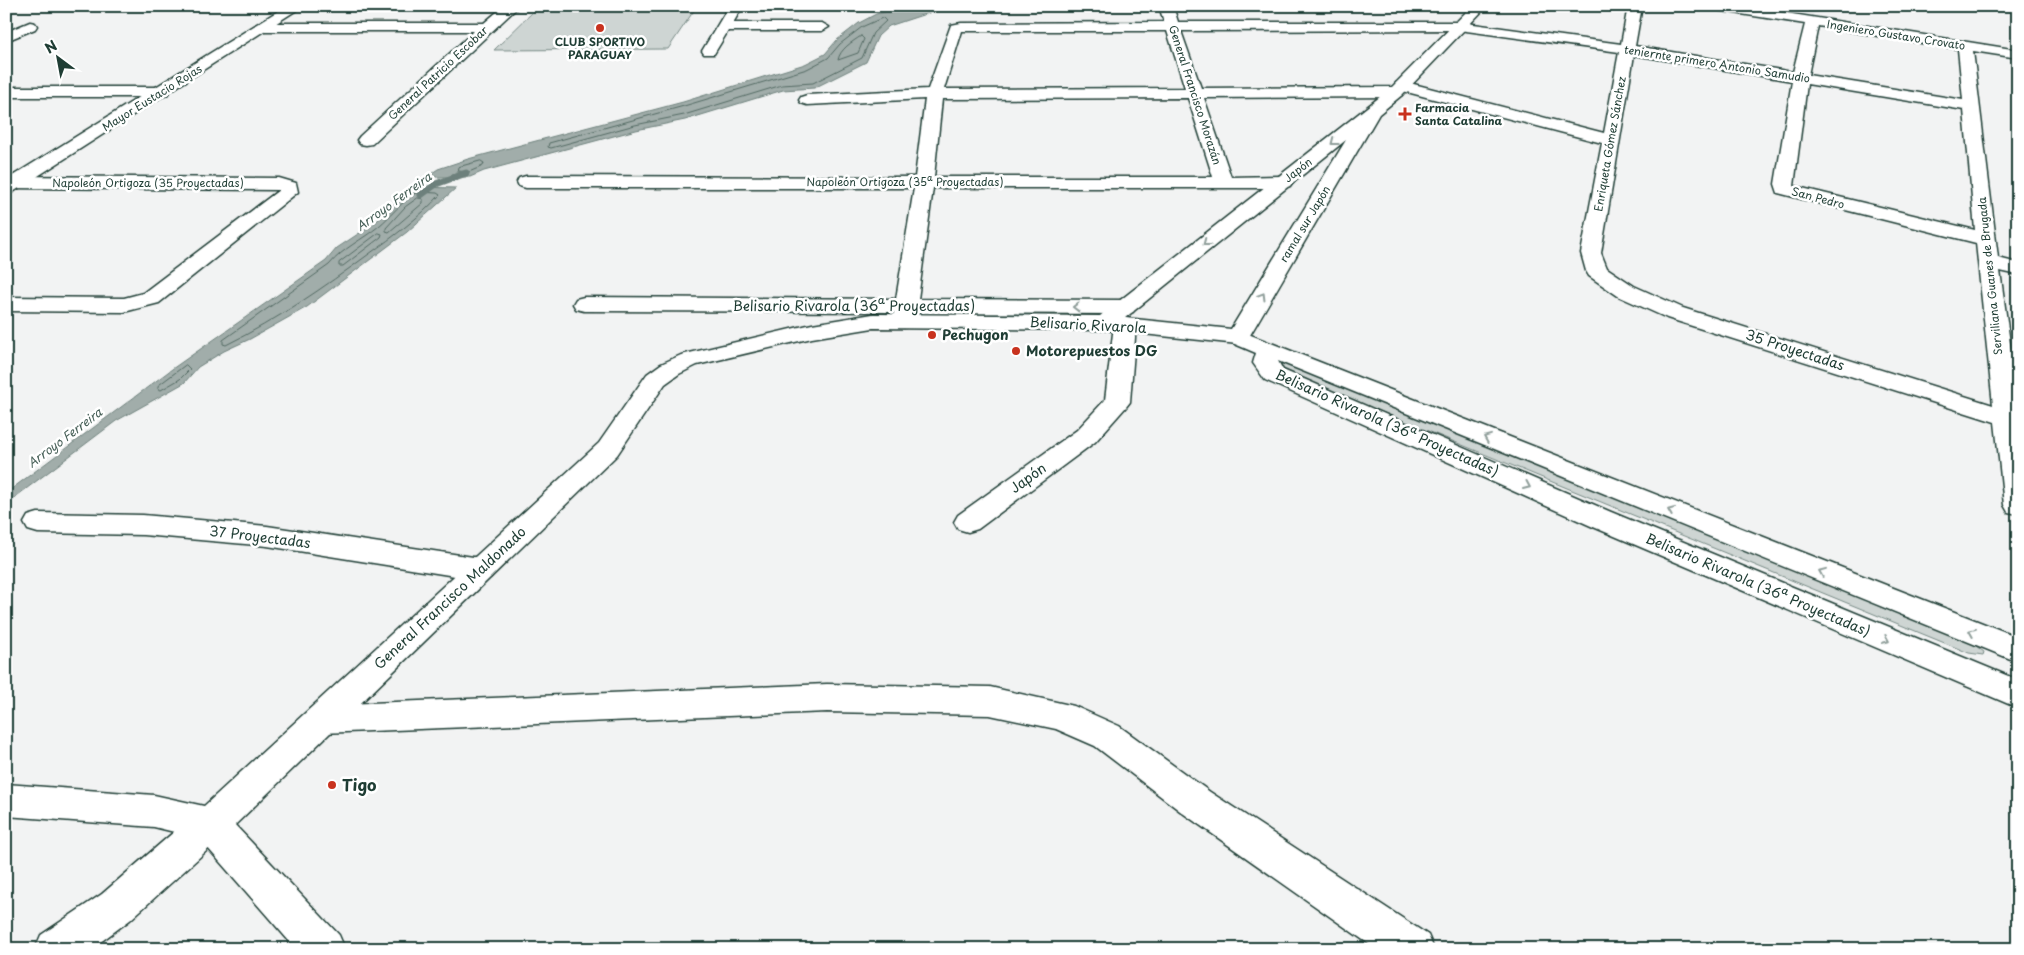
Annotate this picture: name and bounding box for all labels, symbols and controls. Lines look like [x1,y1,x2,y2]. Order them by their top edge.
street label: Ingeniero Gustavo Crovato [1826,15,1967,54]
street label: General Patricio Escobar [384,21,492,124]
marker: CLUB SPORTIVO PARAGUAY [594,22,606,34]
street label: General Francisco Morazán [1165,23,1226,167]
north arrow [32,32,82,82]
place label: CLUB SPORTIVO PARAGUAY [555,33,646,63]
text: N [41,35,61,58]
street label: teniernte primero Antonio Samudio [1623,40,1811,87]
street label: Mayor Eustacio Rojas [99,60,205,135]
street label: Enriqueta Gómez Sánchez [1589,75,1630,213]
place label: Farmacia Santa Catalina [1415,99,1503,129]
marker: Farmacia Santa Catalina [1399,108,1411,120]
one-way arrow [1331,136,1340,144]
street label: Japón [1280,153,1315,186]
water label: Arroyo Ferreira [352,167,435,235]
street label: Napoleón Ortigoza (35ª Proyectadas) [807,173,1003,190]
street label: Napoleón Ortigoza (35 Proyectadas) [52,174,244,191]
street label: ramal sur Japón [1275,182,1334,265]
street label: San Pedro [1790,182,1847,213]
street label: Serviliana Guanes de Brugada [1973,196,2006,356]
one-way arrow [1203,237,1212,246]
one-way arrow [1256,292,1266,301]
street label: Belisario Rivarola (36ª Proyectadas) [733,295,975,316]
one-way arrow [1072,302,1080,312]
street label: Belisario Rivarola [1029,311,1148,338]
place label: Pechugon [942,324,1009,345]
street label: 35 Proyectadas [1743,324,1847,375]
marker: Pechugon [926,329,938,341]
place label: Motorepuestos DG [1026,340,1158,361]
marker: Motorepuestos DG [1010,345,1022,357]
street label: Belisario Rivarola (36ª Proyectadas) [1272,364,1502,481]
water label: Arroyo Ferreira [23,403,106,471]
one-way arrow [1483,434,1492,444]
street label: Japón [1005,457,1050,498]
one-way arrow [1522,480,1531,491]
one-way arrow [1667,507,1676,518]
street label: 37 Proyectadas [208,520,312,553]
street label: General Francisco Maldonado [369,521,531,674]
street label: Belisario Rivarola (36ª Proyectadas) [1643,528,1874,642]
one-way arrow [1818,567,1826,577]
one-way arrow [1969,628,1977,638]
one-way arrow [1881,633,1890,644]
place label: Tigo [342,772,377,796]
marker: Tigo [326,779,338,791]

